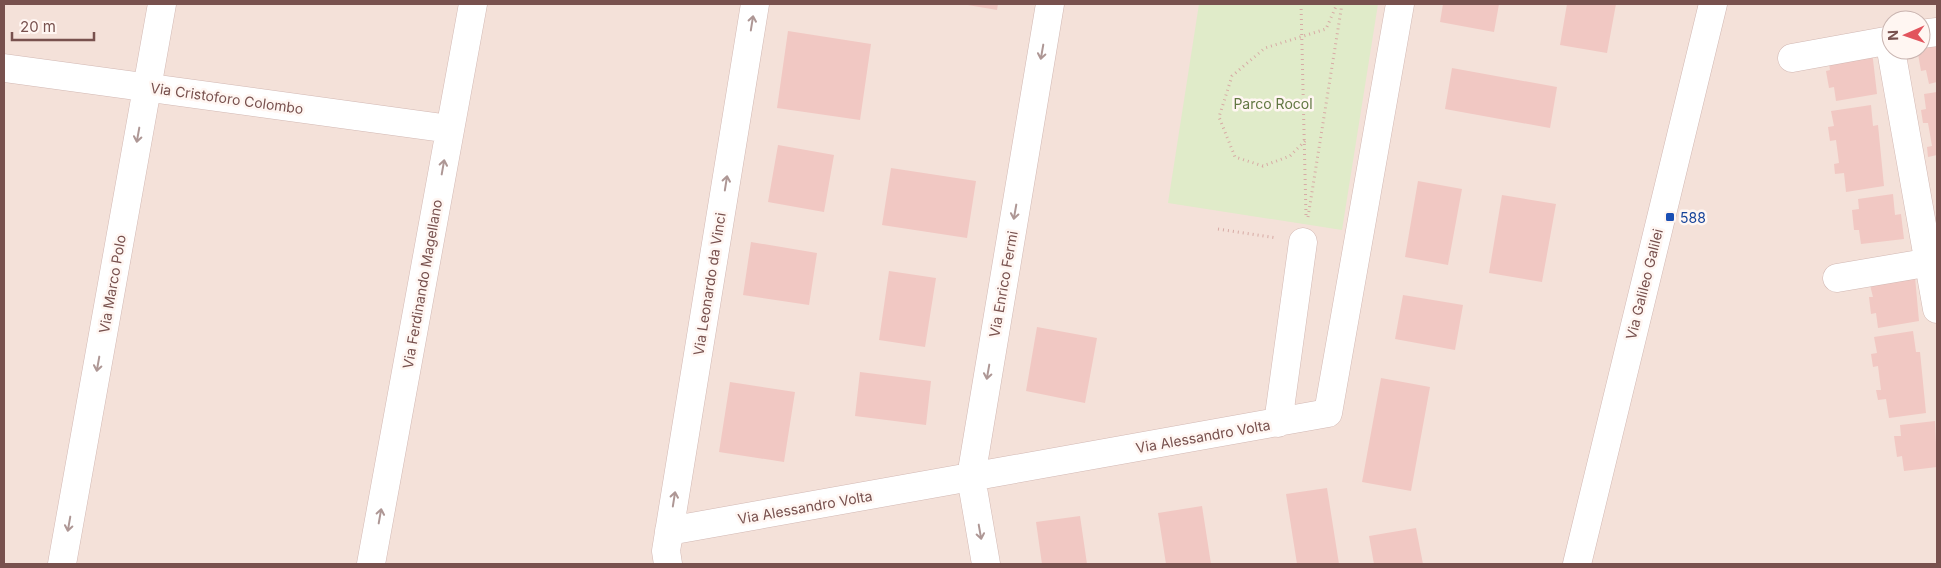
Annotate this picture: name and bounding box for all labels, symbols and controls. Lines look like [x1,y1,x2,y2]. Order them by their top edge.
scale bar [12,10,95,42]
north arrow [1881,10,1931,60]
one-way arrow [747,15,757,31]
text: 20 m [20,17,56,36]
text: N [1884,30,1901,41]
one-way arrow [1037,43,1047,59]
street label: Via Cristoforo Colombo [149,79,305,117]
park label: Parco Rocol [1233,95,1313,112]
one-way arrow [133,127,143,143]
one-way arrow [438,159,448,175]
one-way arrow [721,175,731,191]
street label: Via Ferdinando Magellano [399,198,445,370]
one-way arrow [1010,204,1020,220]
place label: 588 [1680,209,1706,226]
street label: Via Leonardo da Vinci [689,211,729,357]
marker: 588 [1664,211,1676,223]
street label: Via Galileo Galilei [1622,227,1666,341]
street label: Via Enrico Fermi [985,229,1021,339]
street label: Via Marco Polo [95,233,129,335]
one-way arrow [92,356,102,372]
one-way arrow [983,364,993,380]
street label: Via Alessandro Volta [1134,416,1272,456]
street label: Via Alessandro Volta [736,487,874,527]
one-way arrow [670,491,680,507]
one-way arrow [375,509,385,525]
one-way arrow [64,516,74,532]
one-way arrow [976,524,986,540]

